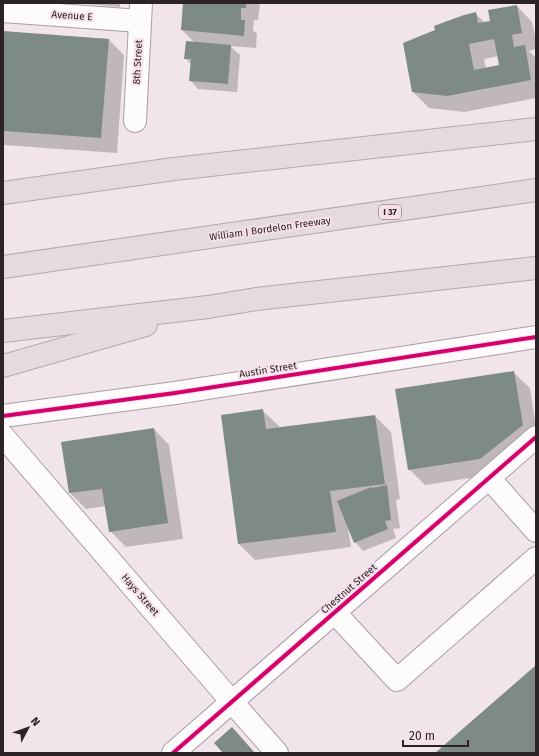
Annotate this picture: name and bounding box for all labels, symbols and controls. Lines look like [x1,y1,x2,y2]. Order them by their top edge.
street label: Avenue E [51,9,93,23]
street label: 8th Street [131,39,145,85]
road number: I 37 [379,205,401,219]
street label: William J Bordelon Freeway [208,215,332,243]
street label: Austin Street [238,359,298,380]
street label: Chestnut Street [319,561,380,617]
street label: Hays Street [119,572,162,619]
north arrow [8,708,48,748]
text: N [28,715,42,729]
scale bar [403,722,468,748]
text: 20 m [409,729,435,743]

